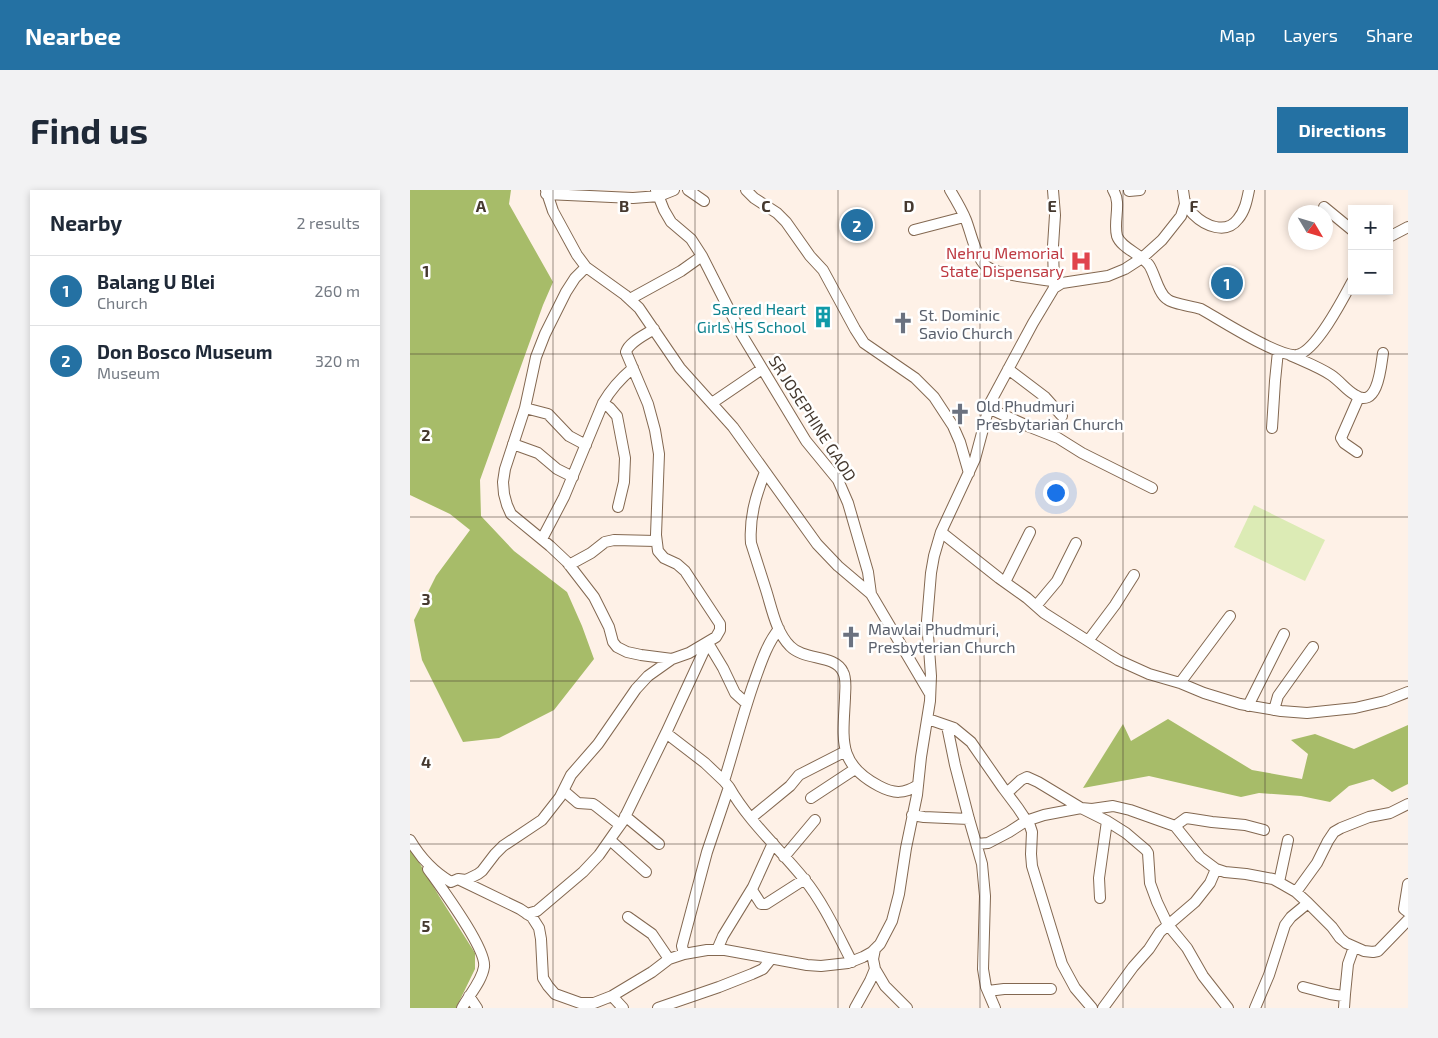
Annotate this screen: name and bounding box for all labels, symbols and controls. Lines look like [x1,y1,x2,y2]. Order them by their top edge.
text: Nearbee [25,21,121,50]
text: Map [1219,24,1255,46]
text: Layers [1283,24,1338,46]
text: Share [1366,24,1413,46]
button: Directions [1277,107,1408,153]
text: Find us [30,109,148,151]
text: A [476,196,487,215]
text: B [619,196,629,215]
text: C [761,196,771,215]
text: D [904,196,915,215]
text: E [1047,196,1057,215]
text: F [1190,196,1199,215]
north arrow [1288,205,1333,250]
map controls [1348,205,1393,295]
button: + [1348,205,1393,250]
pin: 2 [841,206,873,244]
text: Nearby [50,210,122,235]
text: 2 results [297,213,360,232]
place label: Nehru Memorial State Dispensary [940,243,1065,280]
hospital icon: Nehru Memorial State Dispensary [1068,248,1094,274]
button: − [1348,250,1393,295]
text: 1 [423,261,429,280]
pin: 1 [1211,264,1243,302]
text: Balang U Blei [97,270,215,293]
text: 1 [63,281,69,300]
text: 260 m [315,281,360,300]
text: Church [97,293,148,312]
place label: Sacred Heart Girls HS School [697,299,806,336]
building icon: Sacred Heart Girls HS School [810,304,836,330]
place label: St. Dominic Savio Church [919,305,1013,342]
church icon: St. Dominic Savio Church [890,310,916,336]
text: Don Bosco Museum [97,340,273,363]
text: 2 [61,351,71,370]
text: 320 m [315,351,360,370]
street label: SR JOSEPHINE GAOD [765,352,861,484]
text: Museum [97,363,160,382]
place label: Old Phudmuri Presbytarian Church [976,396,1124,433]
church icon: Old Phudmuri Presbytarian Church [947,401,973,427]
text: 2 [421,425,431,444]
your location [1043,480,1069,506]
text: 3 [421,589,431,608]
place label: Mawlai Phudmuri, Presbyterian Church [868,619,1015,656]
church icon: Mawlai Phudmuri, Presbyterian Church [838,624,864,650]
text: 4 [421,752,431,771]
text: 5 [422,916,431,935]

